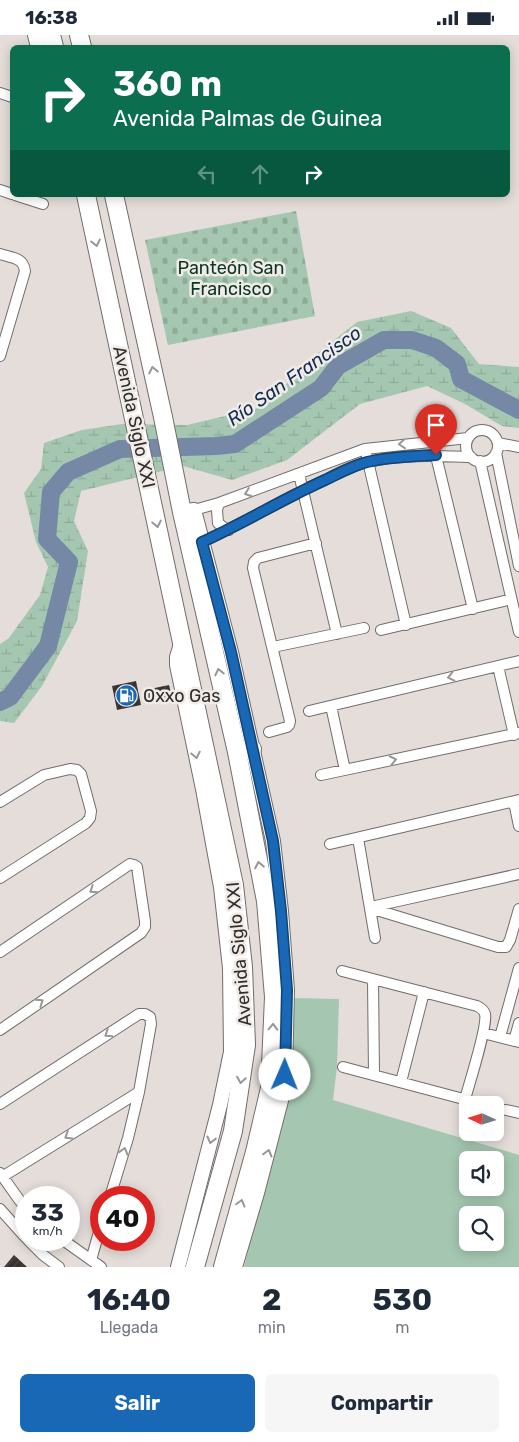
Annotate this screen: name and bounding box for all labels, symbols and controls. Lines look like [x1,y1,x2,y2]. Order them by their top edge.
text: 16:38 [25,6,78,29]
text: 360 m [113,63,222,105]
icon: right [30,65,95,130]
text: Avenida Palmas de Guinea [113,105,382,132]
icon: left [193,160,221,188]
icon: ahead [246,160,274,188]
icon: right [299,160,327,188]
one-way arrow [90,238,101,247]
park label: Panteón San Francisco [178,257,284,300]
water label: Río San Francisco [222,321,366,431]
street label: Avenida Siglo XXI [108,344,160,490]
one-way arrow [148,365,159,374]
pin [415,404,457,455]
icon: arrive [422,411,450,439]
one-way arrow [398,438,406,449]
one-way arrow [244,487,253,497]
one-way arrow [151,519,162,528]
one-way arrow [214,668,225,677]
one-way arrow [446,671,455,682]
fuel station icon: Oxxo Gas [115,684,139,708]
place label: Oxxo Gas [143,685,220,707]
one-way arrow [190,750,201,759]
one-way arrow [389,755,397,766]
one-way arrow [254,861,265,870]
street label: Avenida Siglo XXI [222,881,256,1027]
one-way arrow [89,884,99,893]
one-way arrow [34,999,44,1008]
one-way arrow [268,1023,278,1030]
one-way arrow [104,1028,113,1038]
position arrow [258,1048,310,1100]
one-way arrow [236,1076,247,1084]
north arrow [459,1096,504,1141]
map controls [459,1096,504,1251]
one-way arrow [65,1130,74,1140]
one-way arrow [206,1135,217,1144]
one-way arrow [118,1147,128,1155]
one-way arrow [262,1148,273,1157]
button: sound [459,1151,504,1196]
speed limit sign: 40 [90,1186,155,1251]
text: 33 [31,1198,64,1227]
one-way arrow [235,1199,246,1208]
button: search [459,1206,504,1251]
text: km/h [33,1224,62,1238]
text: 16:40 [87,1282,171,1318]
text: 2 [262,1282,281,1318]
text: 530 [373,1282,432,1318]
text: Llegada [100,1318,158,1337]
text: min [258,1318,286,1337]
text: m [395,1318,409,1337]
button: Salir [20,1374,255,1432]
button: Compartir [265,1374,499,1432]

